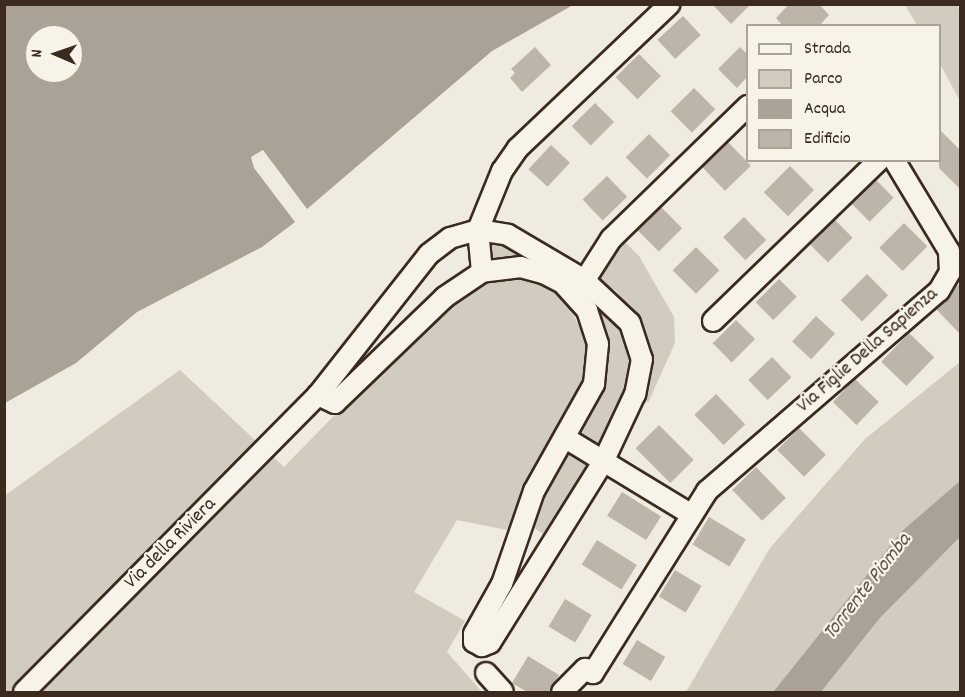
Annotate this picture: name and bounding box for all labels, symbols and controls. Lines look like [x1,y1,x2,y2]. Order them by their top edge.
north arrow [24,24,84,84]
legend [746,24,941,162]
text: Strada [804,37,851,62]
text: N [26,49,49,58]
text: Parco [804,67,843,92]
text: Acqua [804,97,845,122]
text: Edificio [804,127,851,152]
street label: Via Figlie Della Sapienza [793,283,943,419]
street label: Via della Riviera [120,493,222,595]
water label: Torrente Piomba [819,529,917,645]

